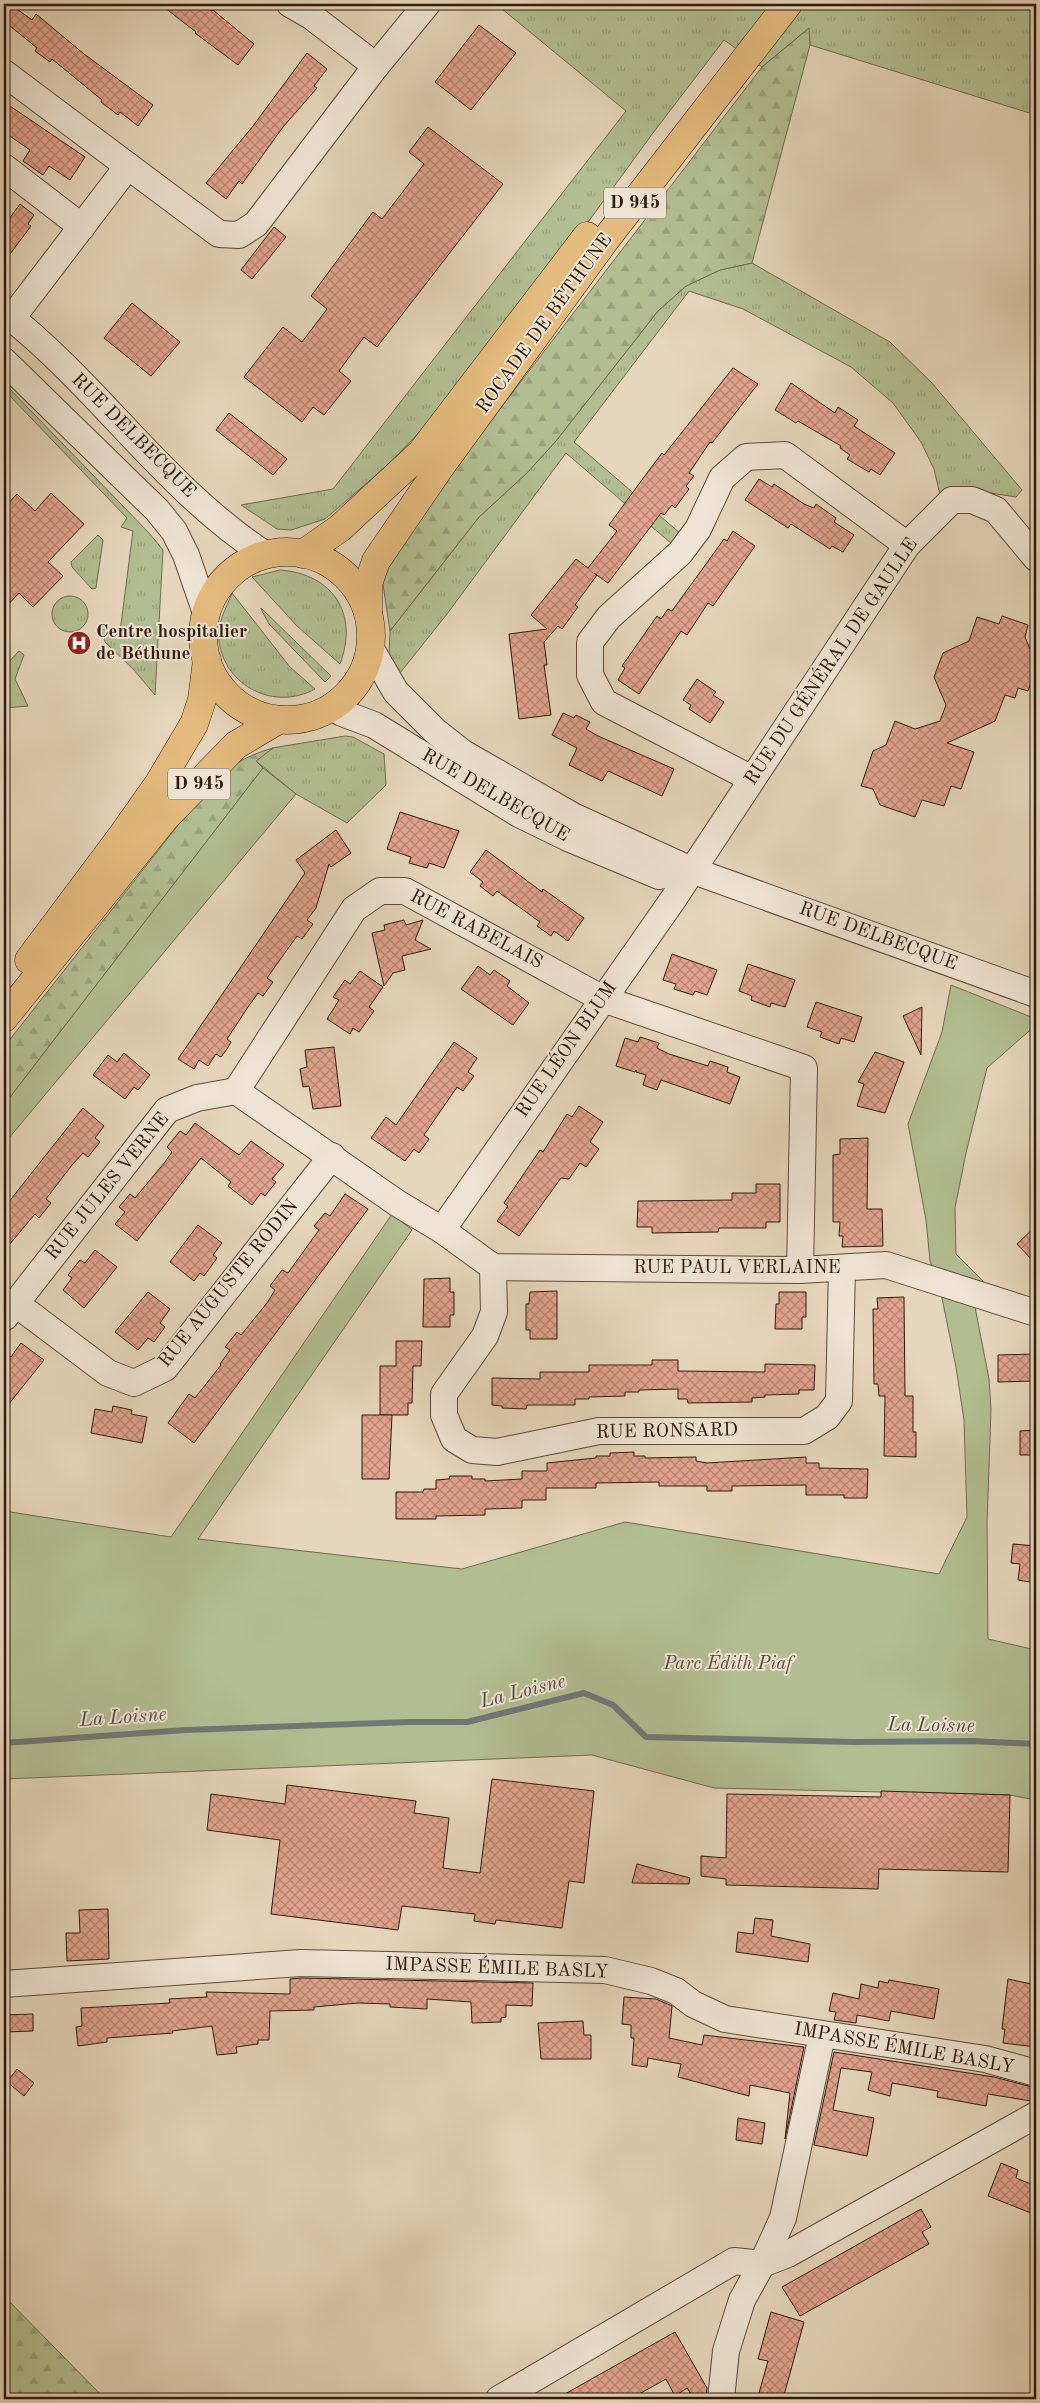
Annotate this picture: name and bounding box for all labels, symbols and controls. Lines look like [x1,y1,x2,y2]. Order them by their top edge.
road number: D 945 [604,188,666,218]
street label: ROCADE DE BÉTHUNE [470,228,616,417]
street label: RUE DELBECQUE [67,370,199,502]
street label: RUE DU GÉNÉRAL DE GAULLE [739,533,922,789]
place label: Centre hospitalier de Béthune [96,623,247,664]
hospital icon: Centre hospitalier de Béthune [66,630,92,656]
street label: RUE DELBECQUE [418,746,572,846]
road number: D 945 [168,769,230,800]
street label: RUE RABELAIS [407,887,545,973]
street label: RUE DELBECQUE [796,900,960,974]
street label: RUE LÉON BLUM [510,976,621,1121]
street label: RUE JULES VERNE [43,1110,173,1264]
street label: RUE AUGUSTE RODIN [156,1196,303,1371]
street label: RUE PAUL VERLAINE [633,1259,841,1278]
street label: RUE RONSARD [596,1421,738,1443]
park label: Parc Édith Piaf [662,1650,796,1674]
water label: La Loisne [477,1672,568,1713]
water label: La Loisne [78,1705,167,1731]
water label: La Loisne [886,1715,975,1737]
street label: IMPASSE ÉMILE BASLY [385,1952,609,1982]
street label: IMPASSE ÉMILE BASLY [792,2016,1016,2078]

